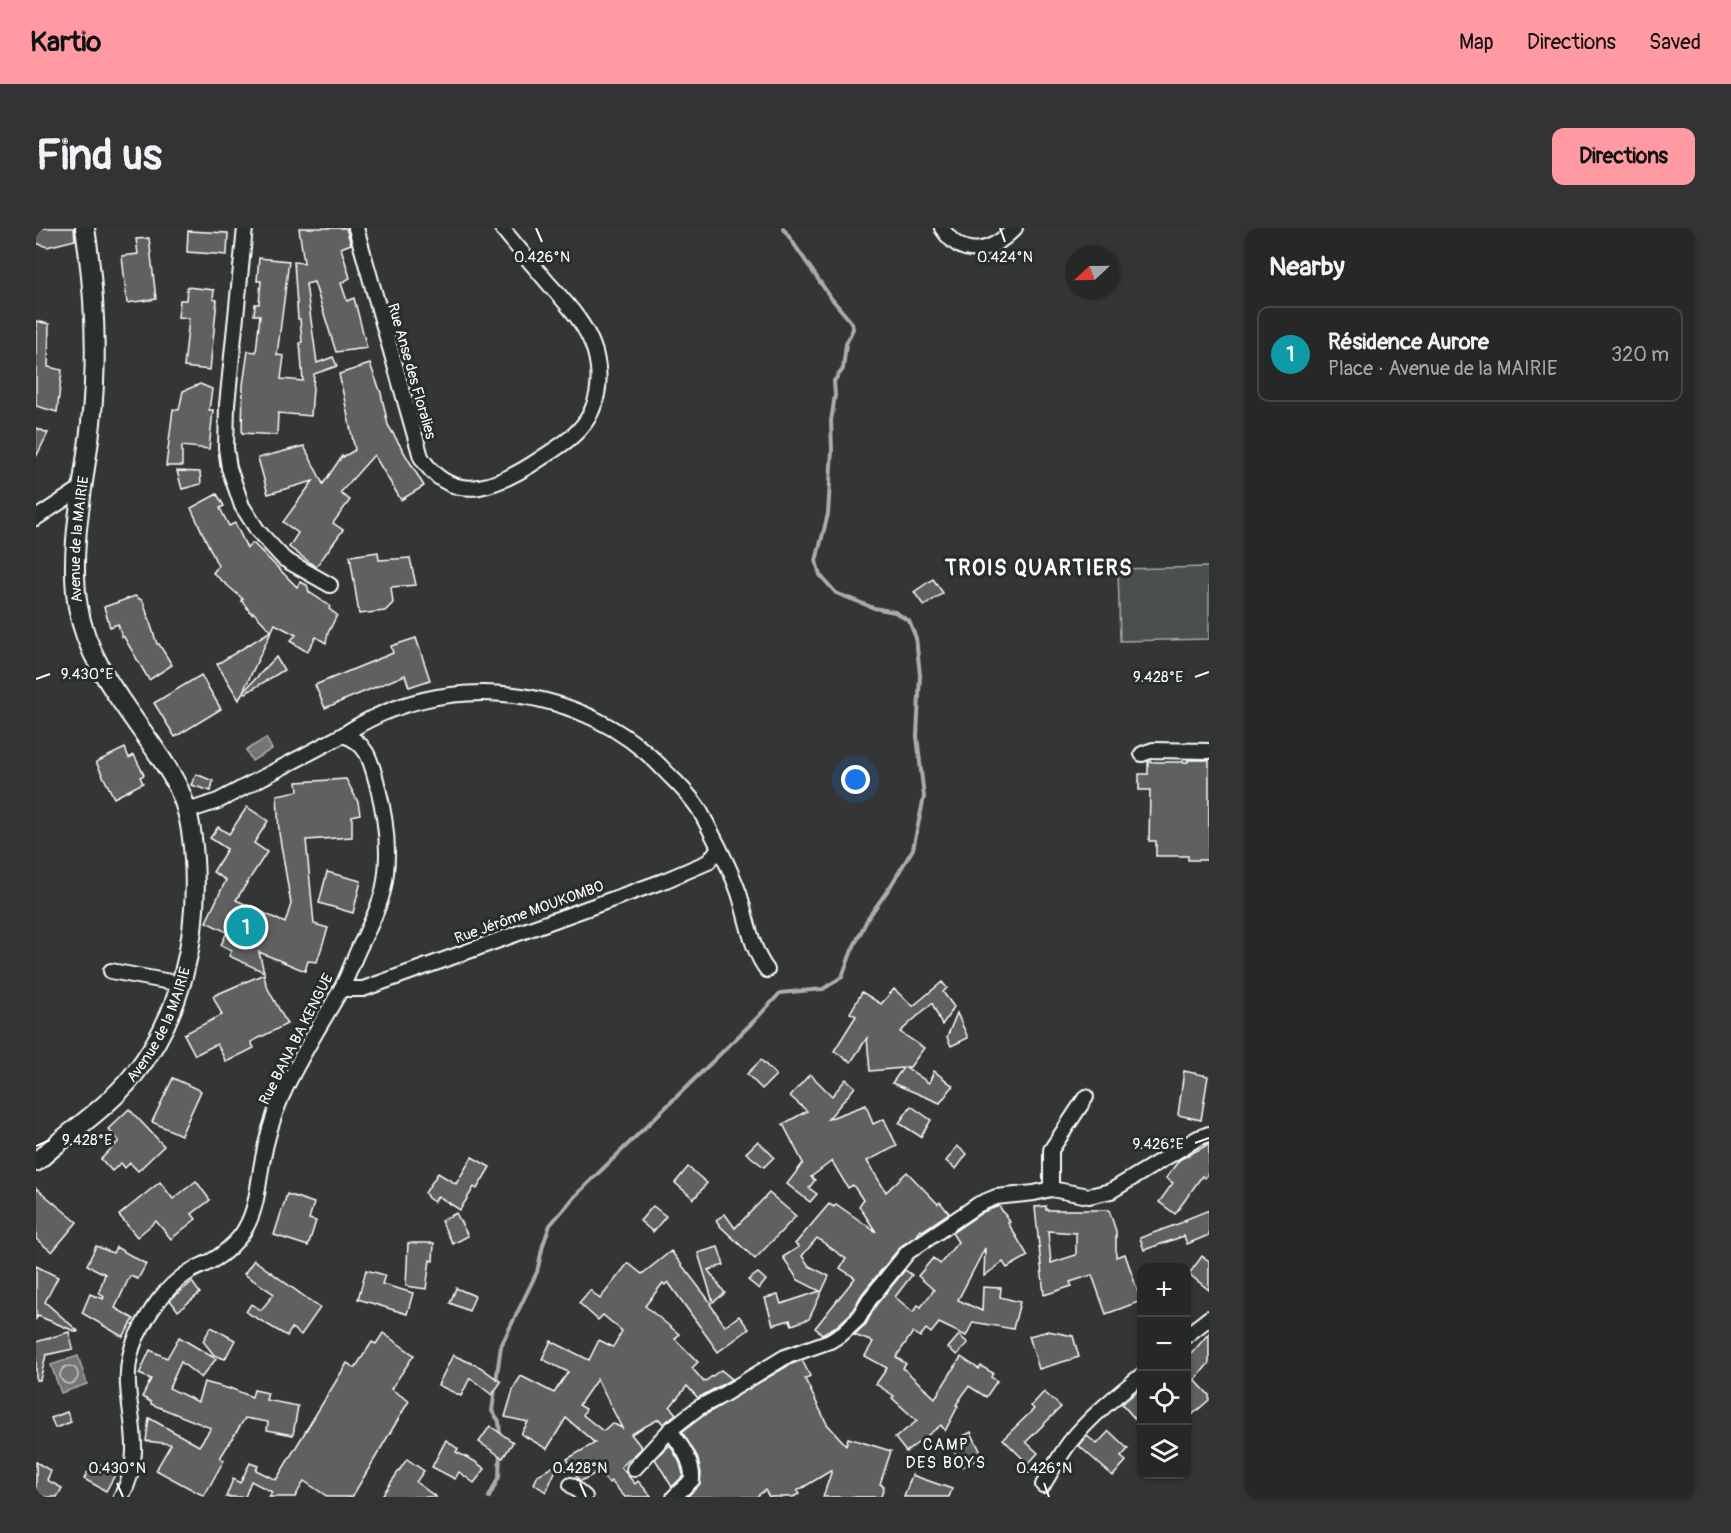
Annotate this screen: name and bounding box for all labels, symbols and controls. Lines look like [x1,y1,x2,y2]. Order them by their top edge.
text: Kartio [30,25,101,60]
text: Map [1459,29,1494,56]
text: Directions [1527,29,1616,56]
text: Saved [1649,29,1701,56]
button: Directions [1552,128,1695,185]
text: Find us [36,130,162,182]
north arrow [1065,246,1119,300]
text: 0.426°N [514,248,570,267]
text: 0.424°N [977,248,1033,267]
text: Nearby [1269,251,1345,283]
street label: Rue Anse des Floralies [383,301,440,441]
text: Résidence Aurore [1328,328,1489,356]
text: 1 [1287,342,1294,367]
text: 320 m [1611,342,1669,367]
text: Place · Avenue de la MAIRIE [1328,356,1557,381]
street label: Avenue de la MAIRIE [66,475,94,604]
district label: TROIS QUARTIERS [944,555,1133,582]
text: 9.430°E [61,665,114,684]
text: 9.428°E [1133,668,1183,687]
your location [841,765,870,794]
street label: Rue Jérôme MOUKOMBO [452,877,606,948]
pin: 1 [226,904,266,950]
street label: Avenue de la MAIRIE [123,965,195,1086]
street label: Rue BANA BA KENGUE [255,970,338,1108]
text: 9.428°E [62,1131,112,1150]
text: 9.426°E [1132,1135,1184,1154]
map controls [1137,1263,1191,1479]
button: + [1137,1263,1191,1317]
button: − [1137,1317,1191,1371]
button: locate [1137,1371,1191,1425]
button: layers [1137,1425,1191,1479]
district label: CAMP DES BOYS [906,1435,987,1473]
text: 0.430°N [88,1459,146,1478]
text: 0.428°N [553,1459,607,1478]
text: 0.426°N [1016,1459,1072,1478]

